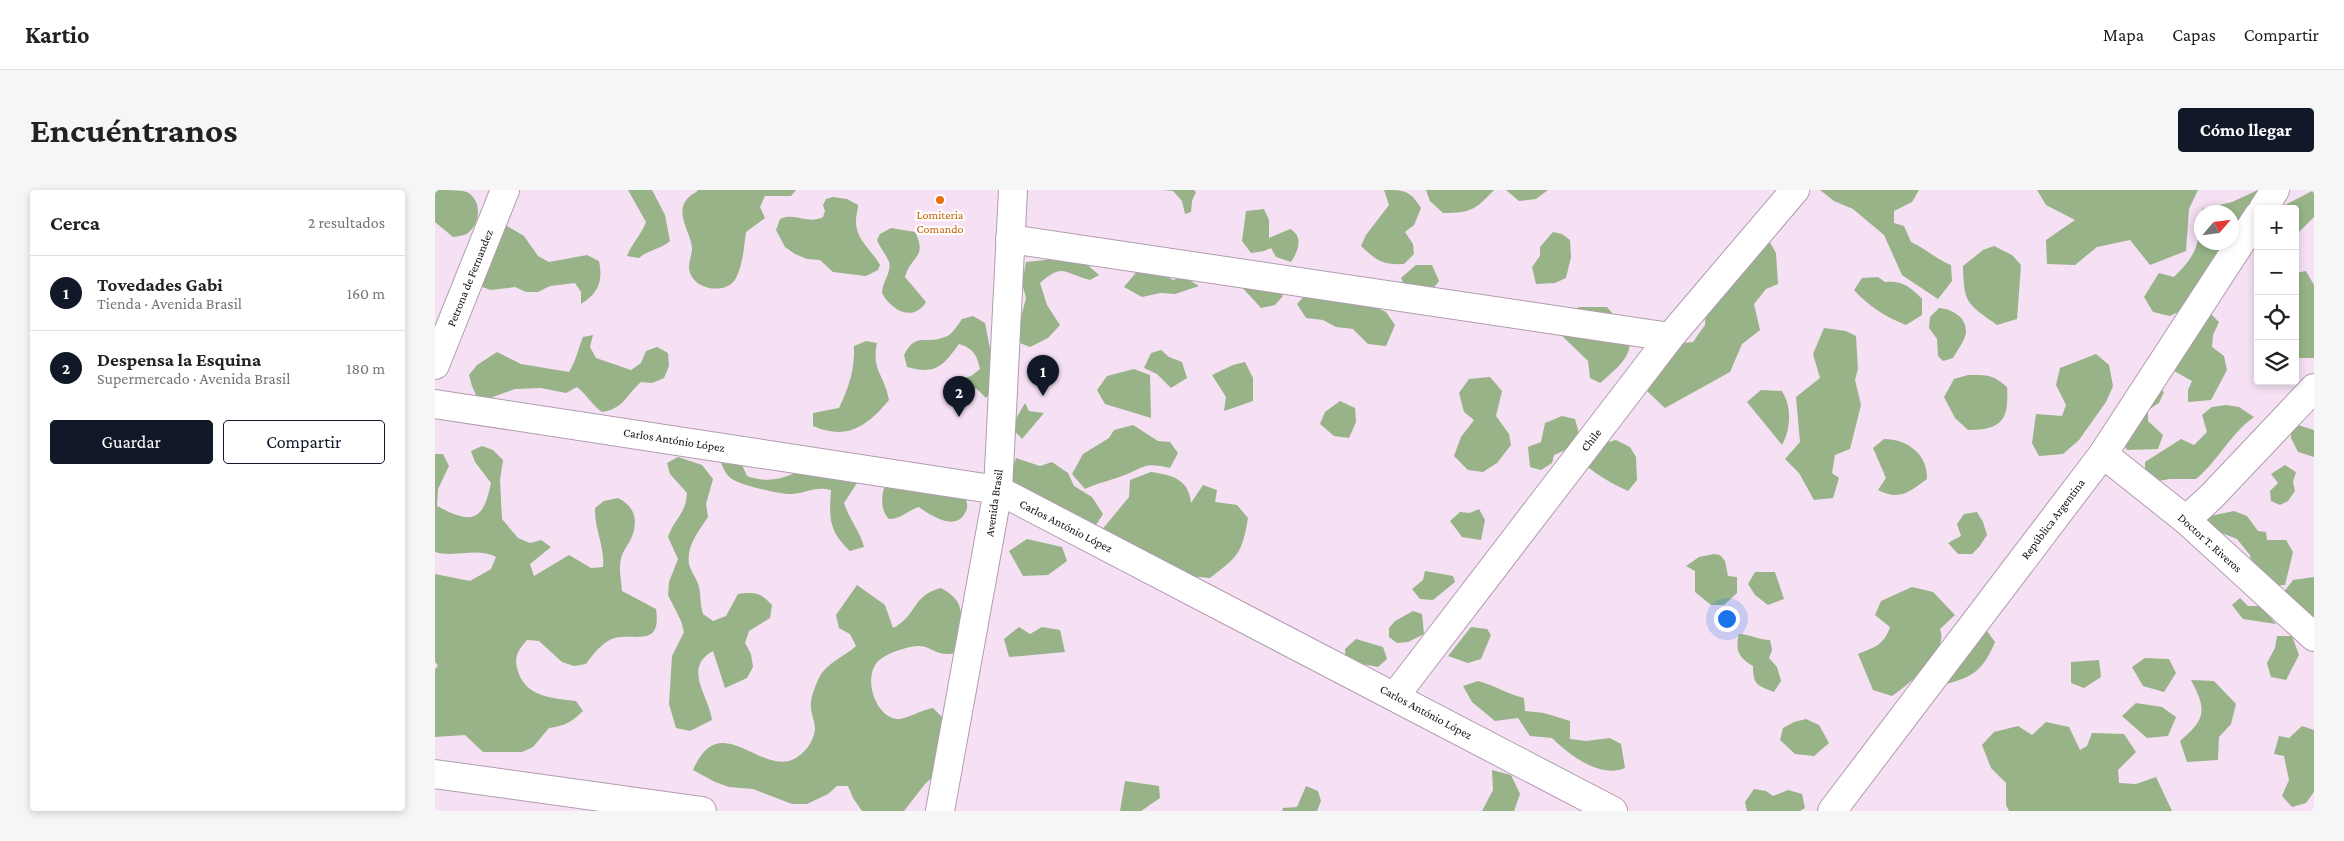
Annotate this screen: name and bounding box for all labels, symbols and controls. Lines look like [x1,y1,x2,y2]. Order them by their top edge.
text: Kartio [25,21,90,48]
text: Mapa [2103,25,2144,45]
text: Capas [2172,25,2216,45]
text: Compartir [2244,25,2319,45]
button: Cómo llegar [2178,108,2314,152]
text: Encuéntranos [30,111,237,150]
marker: Lomiteria Comando [934,194,946,206]
north arrow [2194,205,2239,250]
map controls [2254,205,2299,385]
button: + [2254,205,2299,250]
place label: Lomiteria Comando [917,208,964,236]
text: Cerca [50,211,100,235]
text: 2 resultados [308,214,385,231]
street label: Petrona de Fernandez [444,227,496,329]
button: − [2254,250,2299,295]
text: Tovedades Gabi [97,274,223,295]
text: 1 [63,285,69,302]
text: 160 m [347,285,385,302]
text: Tienda · Avenida Brasil [97,295,242,312]
button: locate [2254,295,2299,340]
button: layers [2254,340,2299,385]
text: Despensa la Esquina [97,349,261,370]
pin: 1 [1027,355,1059,396]
text: 2 [62,360,70,377]
text: 180 m [346,360,385,377]
text: Supermercado · Avenida Brasil [97,370,290,387]
pin: 2 [943,376,975,417]
button: Guardar [50,420,213,464]
button: Compartir [223,420,385,464]
street label: Carlos António López [622,425,726,455]
street label: Chile [1578,426,1604,454]
street label: Avenida Brasil [982,468,1006,538]
street label: República Argentina [2018,476,2088,562]
street label: Carlos António López [1017,497,1115,555]
street label: Doctor T. Riveros [2175,511,2245,576]
your location [1714,606,1740,632]
street label: Carlos António López [1378,682,1474,742]

